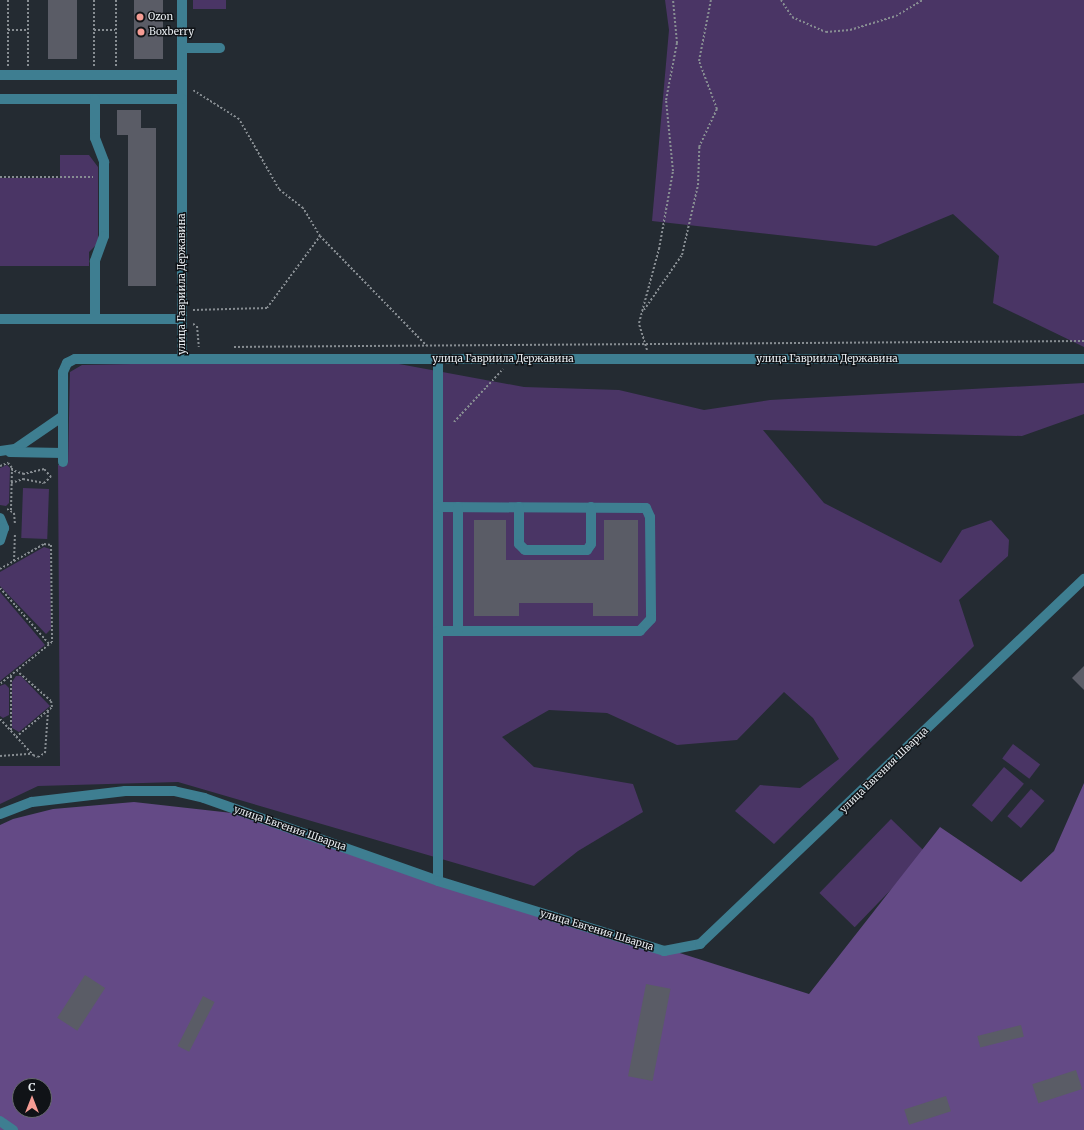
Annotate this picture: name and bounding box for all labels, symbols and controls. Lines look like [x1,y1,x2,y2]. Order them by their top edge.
place label: Ozon [148,11,173,23]
marker: Ozon [135,12,145,22]
place label: Boxberry [149,26,194,38]
marker: Boxberry [136,27,146,37]
street label: улица Гавриила Державина [176,213,188,355]
street label: улица Гавриила Державина [432,353,574,365]
street label: улица Гавриила Державина [756,353,898,365]
street label: улица Евгения Шварца [837,725,931,815]
street label: улица Евгения Шварца [232,803,348,853]
street label: улица Евгения Шварца [539,907,655,953]
north arrow [12,1078,52,1118]
text: С [28,1080,36,1094]

